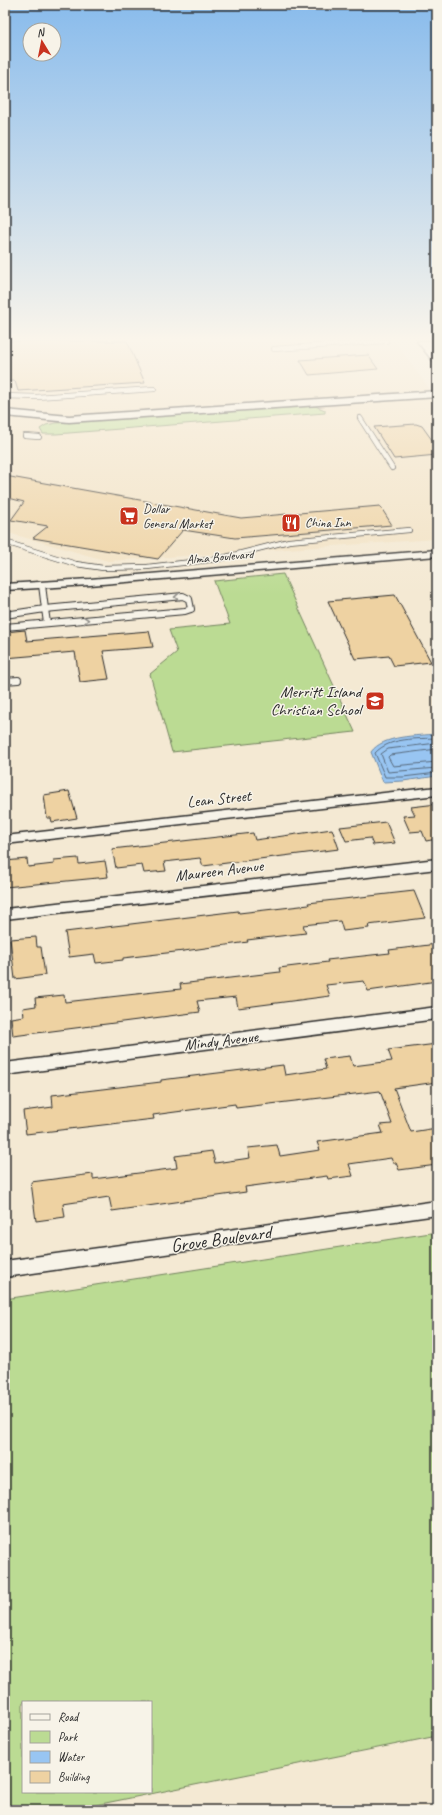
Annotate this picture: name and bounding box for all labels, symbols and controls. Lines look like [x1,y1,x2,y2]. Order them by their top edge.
north arrow [22,22,62,62]
text: N [36,24,47,40]
place label: Dollar General Market [143,501,214,532]
supermarket icon: Dollar General Market [118,505,140,527]
restaurant icon: China Inn [280,512,302,534]
place label: China Inn [305,515,352,531]
street label: Alma Boulevard [186,546,256,568]
one-way arrow [174,593,180,601]
one-way arrow [83,615,89,624]
place label: Merritt Island Christian School [271,682,364,720]
school or university icon: Merritt Island Christian School [364,690,386,712]
street label: Lean Street [186,786,254,812]
street label: Maureen Avenue [174,855,266,886]
street label: Mindy Avenue [183,1026,261,1055]
street label: Grove Boulevard [169,1220,275,1258]
legend [22,1701,152,1793]
text: Road [58,1709,80,1725]
text: Park [58,1729,79,1745]
text: Water [58,1749,86,1765]
text: Building [58,1769,90,1785]

